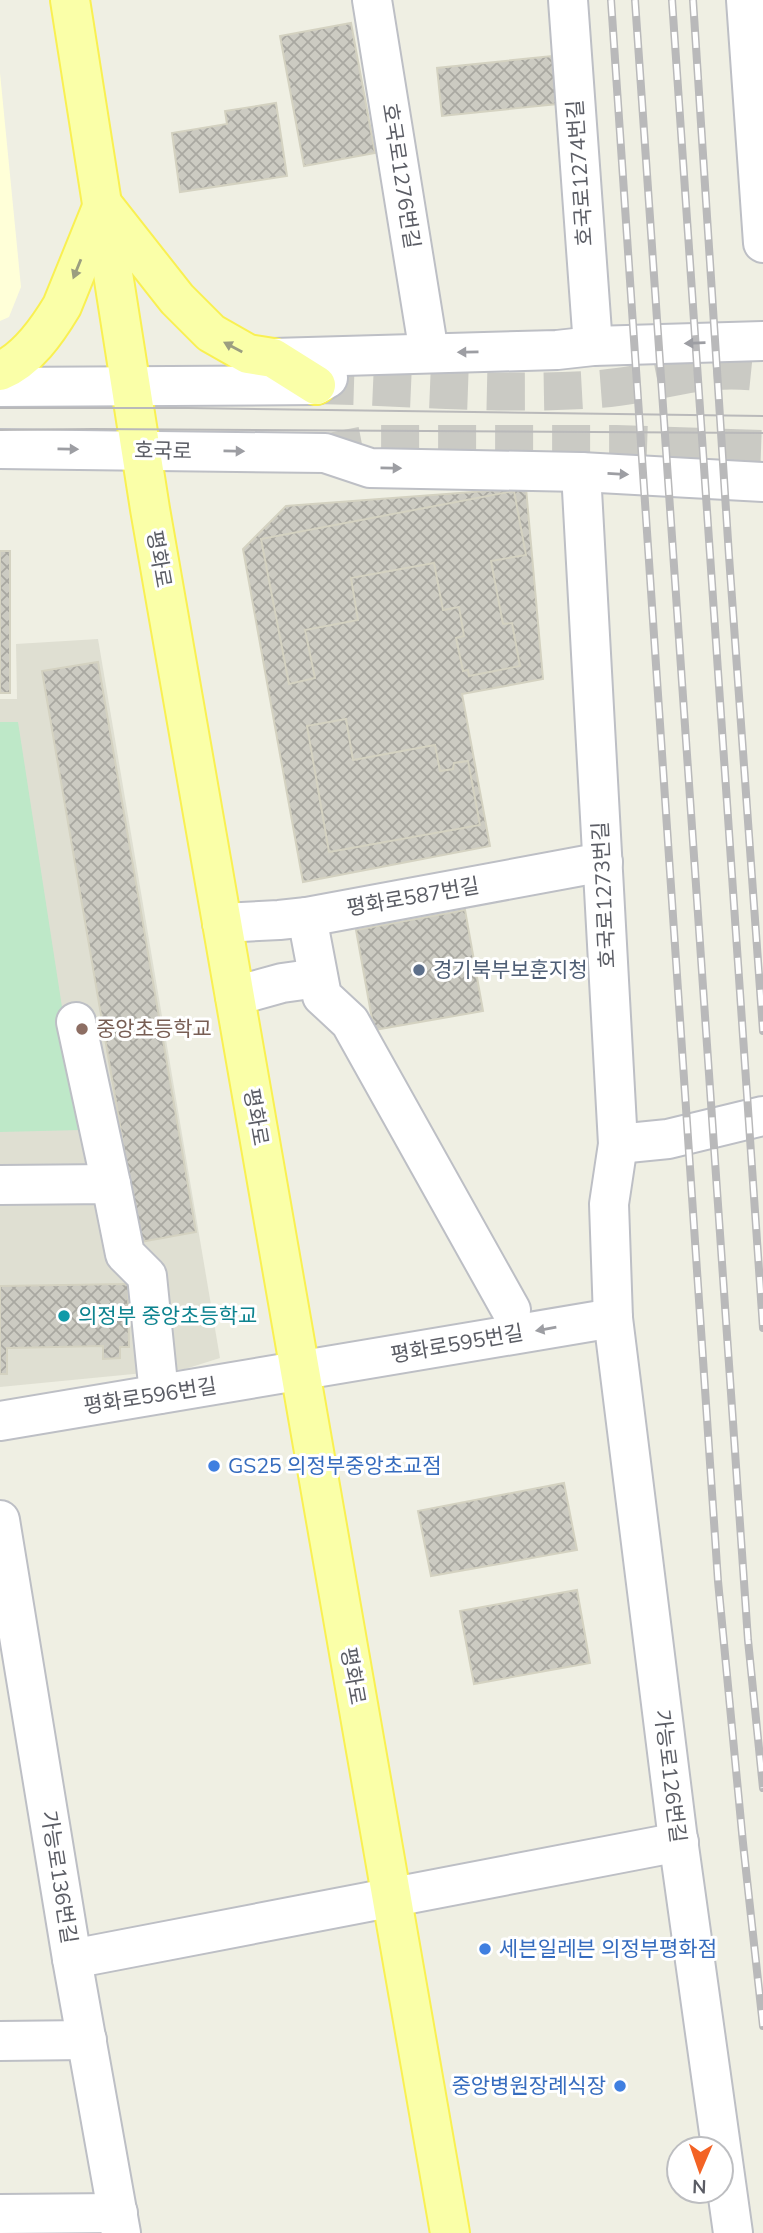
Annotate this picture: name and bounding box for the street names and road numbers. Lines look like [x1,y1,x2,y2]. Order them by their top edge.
street label: 호국로1274번길 [561,99,597,247]
street label: 호국로1276번길 [378,101,426,250]
street label: 호국로 [134,436,192,464]
street label: 평화로 [142,528,178,590]
street label: 호국로1273번길 [586,821,620,969]
street label: 평화로587번길 [344,872,481,920]
street label: 평화로 [239,1086,275,1148]
street label: 평화로595번길 [388,1319,525,1367]
street label: 평화로596번길 [81,1372,218,1418]
street label: 평화로 [336,1645,372,1707]
street label: 가능로126번길 [650,1708,692,1844]
street label: 가능로136번길 [37,1808,83,1945]

